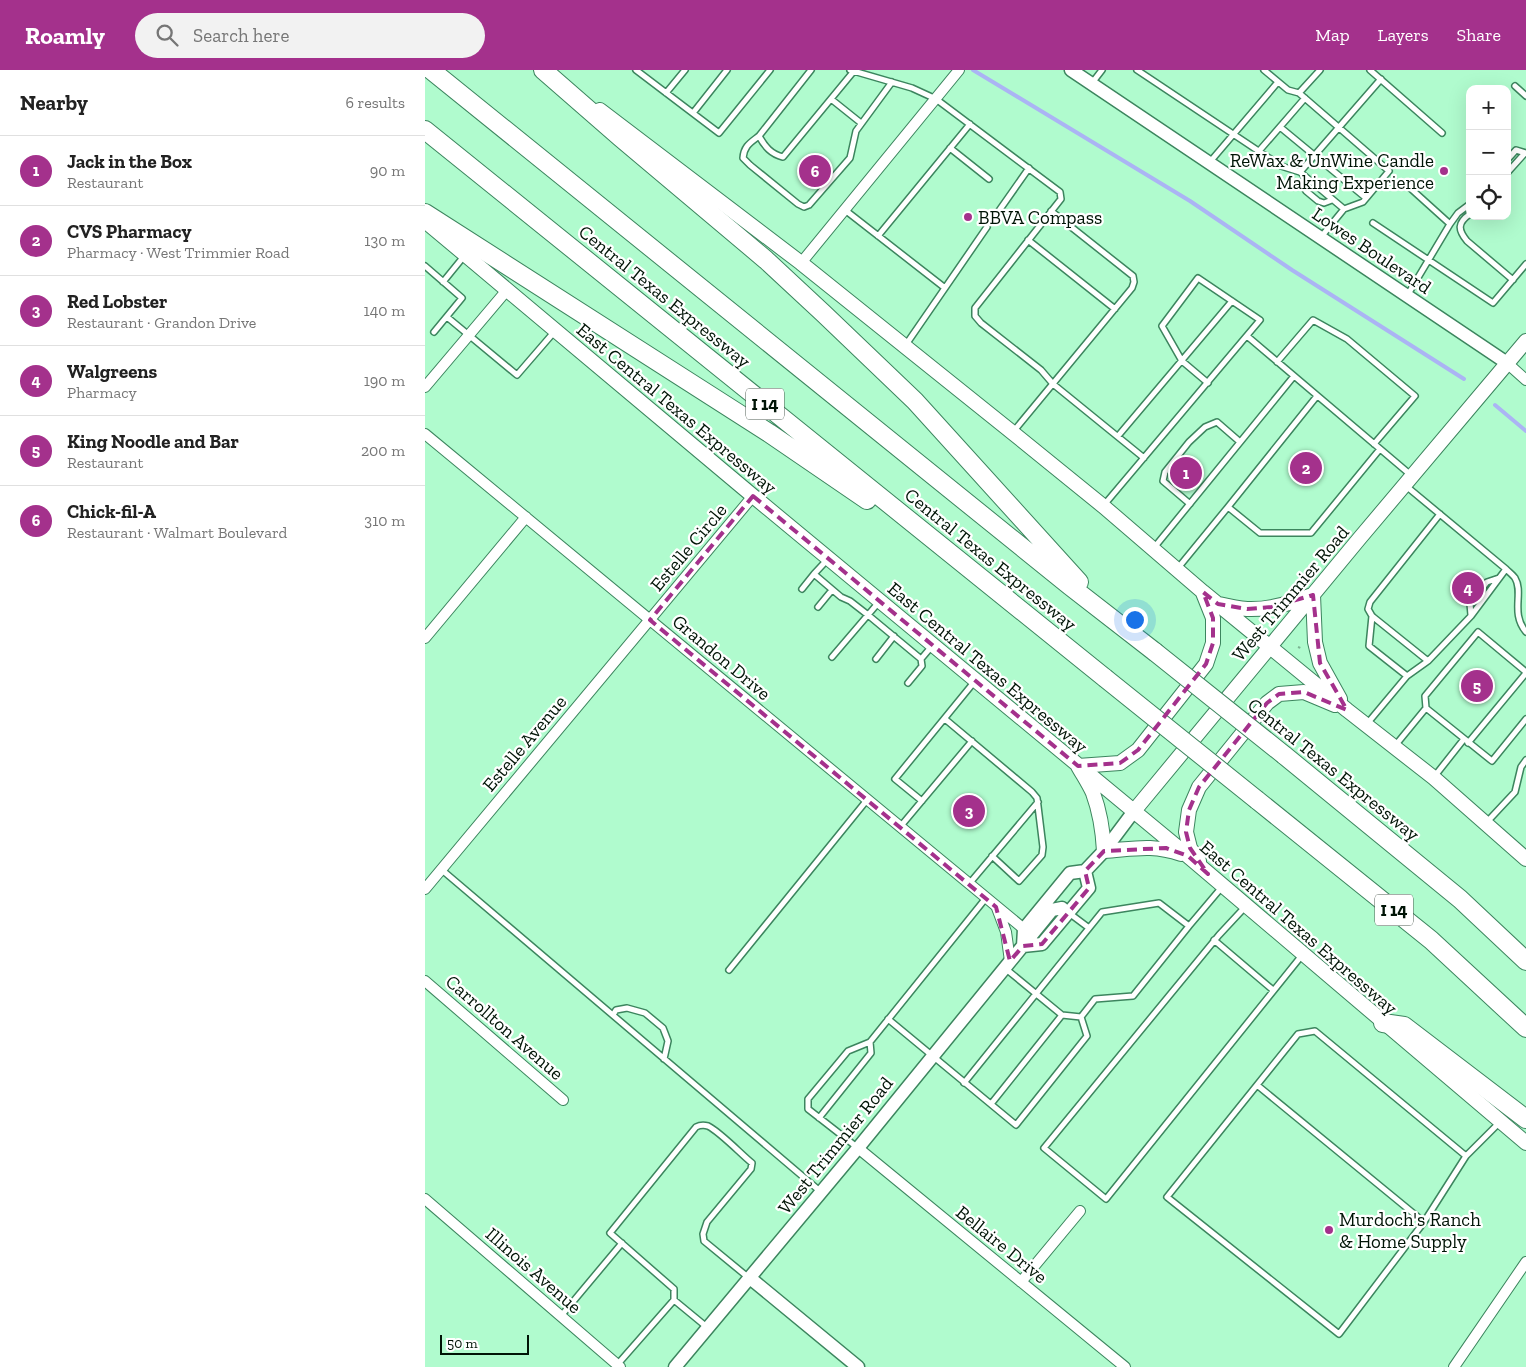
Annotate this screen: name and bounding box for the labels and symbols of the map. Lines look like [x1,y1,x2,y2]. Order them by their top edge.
place label: ReWax & UnWine Candle Making Experience [1230,149,1434,194]
pin: 6 [799,152,831,190]
marker: ReWax & UnWine Candle Making Experience [1438,165,1450,177]
street label: Lowes Boulevard [1308,202,1436,299]
place label: BBVA Compass [978,206,1102,229]
marker: BBVA Compass [962,211,974,223]
street label: Central Texas Expressway [574,220,755,373]
street label: East Central Texas Expressway [572,318,782,499]
road number: I 14 [746,388,784,419]
pin: 2 [1290,449,1322,487]
pin: 1 [1170,454,1202,492]
street label: Central Texas Expressway [900,483,1081,636]
street label: Estelle Circle [645,499,732,596]
street label: West Trimmier Road [1227,520,1354,666]
pin: 4 [1452,569,1484,607]
street label: East Central Texas Expressway [883,577,1093,758]
your location [1122,607,1148,633]
street label: Grandon Drive [668,610,776,705]
pin: 5 [1461,667,1493,705]
street label: Estelle Avenue [478,691,571,796]
street label: Central Texas Expressway [1243,693,1424,846]
pin: 3 [953,792,985,830]
street label: East Central Texas Expressway [1195,835,1402,1020]
road number: I 14 [1375,894,1413,926]
street label: Carrollton Avenue [441,970,568,1085]
street label: West Trimmier Road [773,1072,898,1219]
street label: Bellaire Drive [951,1201,1052,1288]
place label: Murdoch's Ranch & Home Supply [1339,1208,1481,1253]
street label: Illinois Avenue [481,1222,586,1318]
marker: Murdoch's Ranch & Home Supply [1323,1224,1335,1236]
scale bar [440,1332,529,1355]

